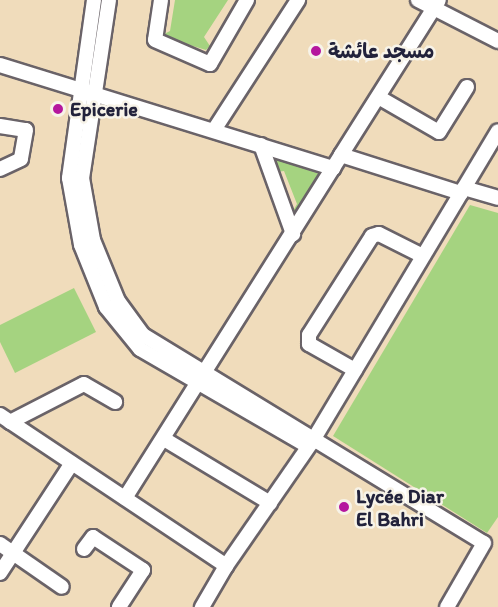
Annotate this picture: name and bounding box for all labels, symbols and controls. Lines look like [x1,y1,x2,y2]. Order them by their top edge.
place label: مسجد عائشة [328,39,434,63]
marker: مسجد عائشة [309,44,323,58]
place label: Epicerie [70,97,138,121]
marker: Epicerie [51,102,65,116]
place label: Lycée Diar El Bahri [356,484,444,531]
marker: Lycée Diar El Bahri [337,500,351,514]

